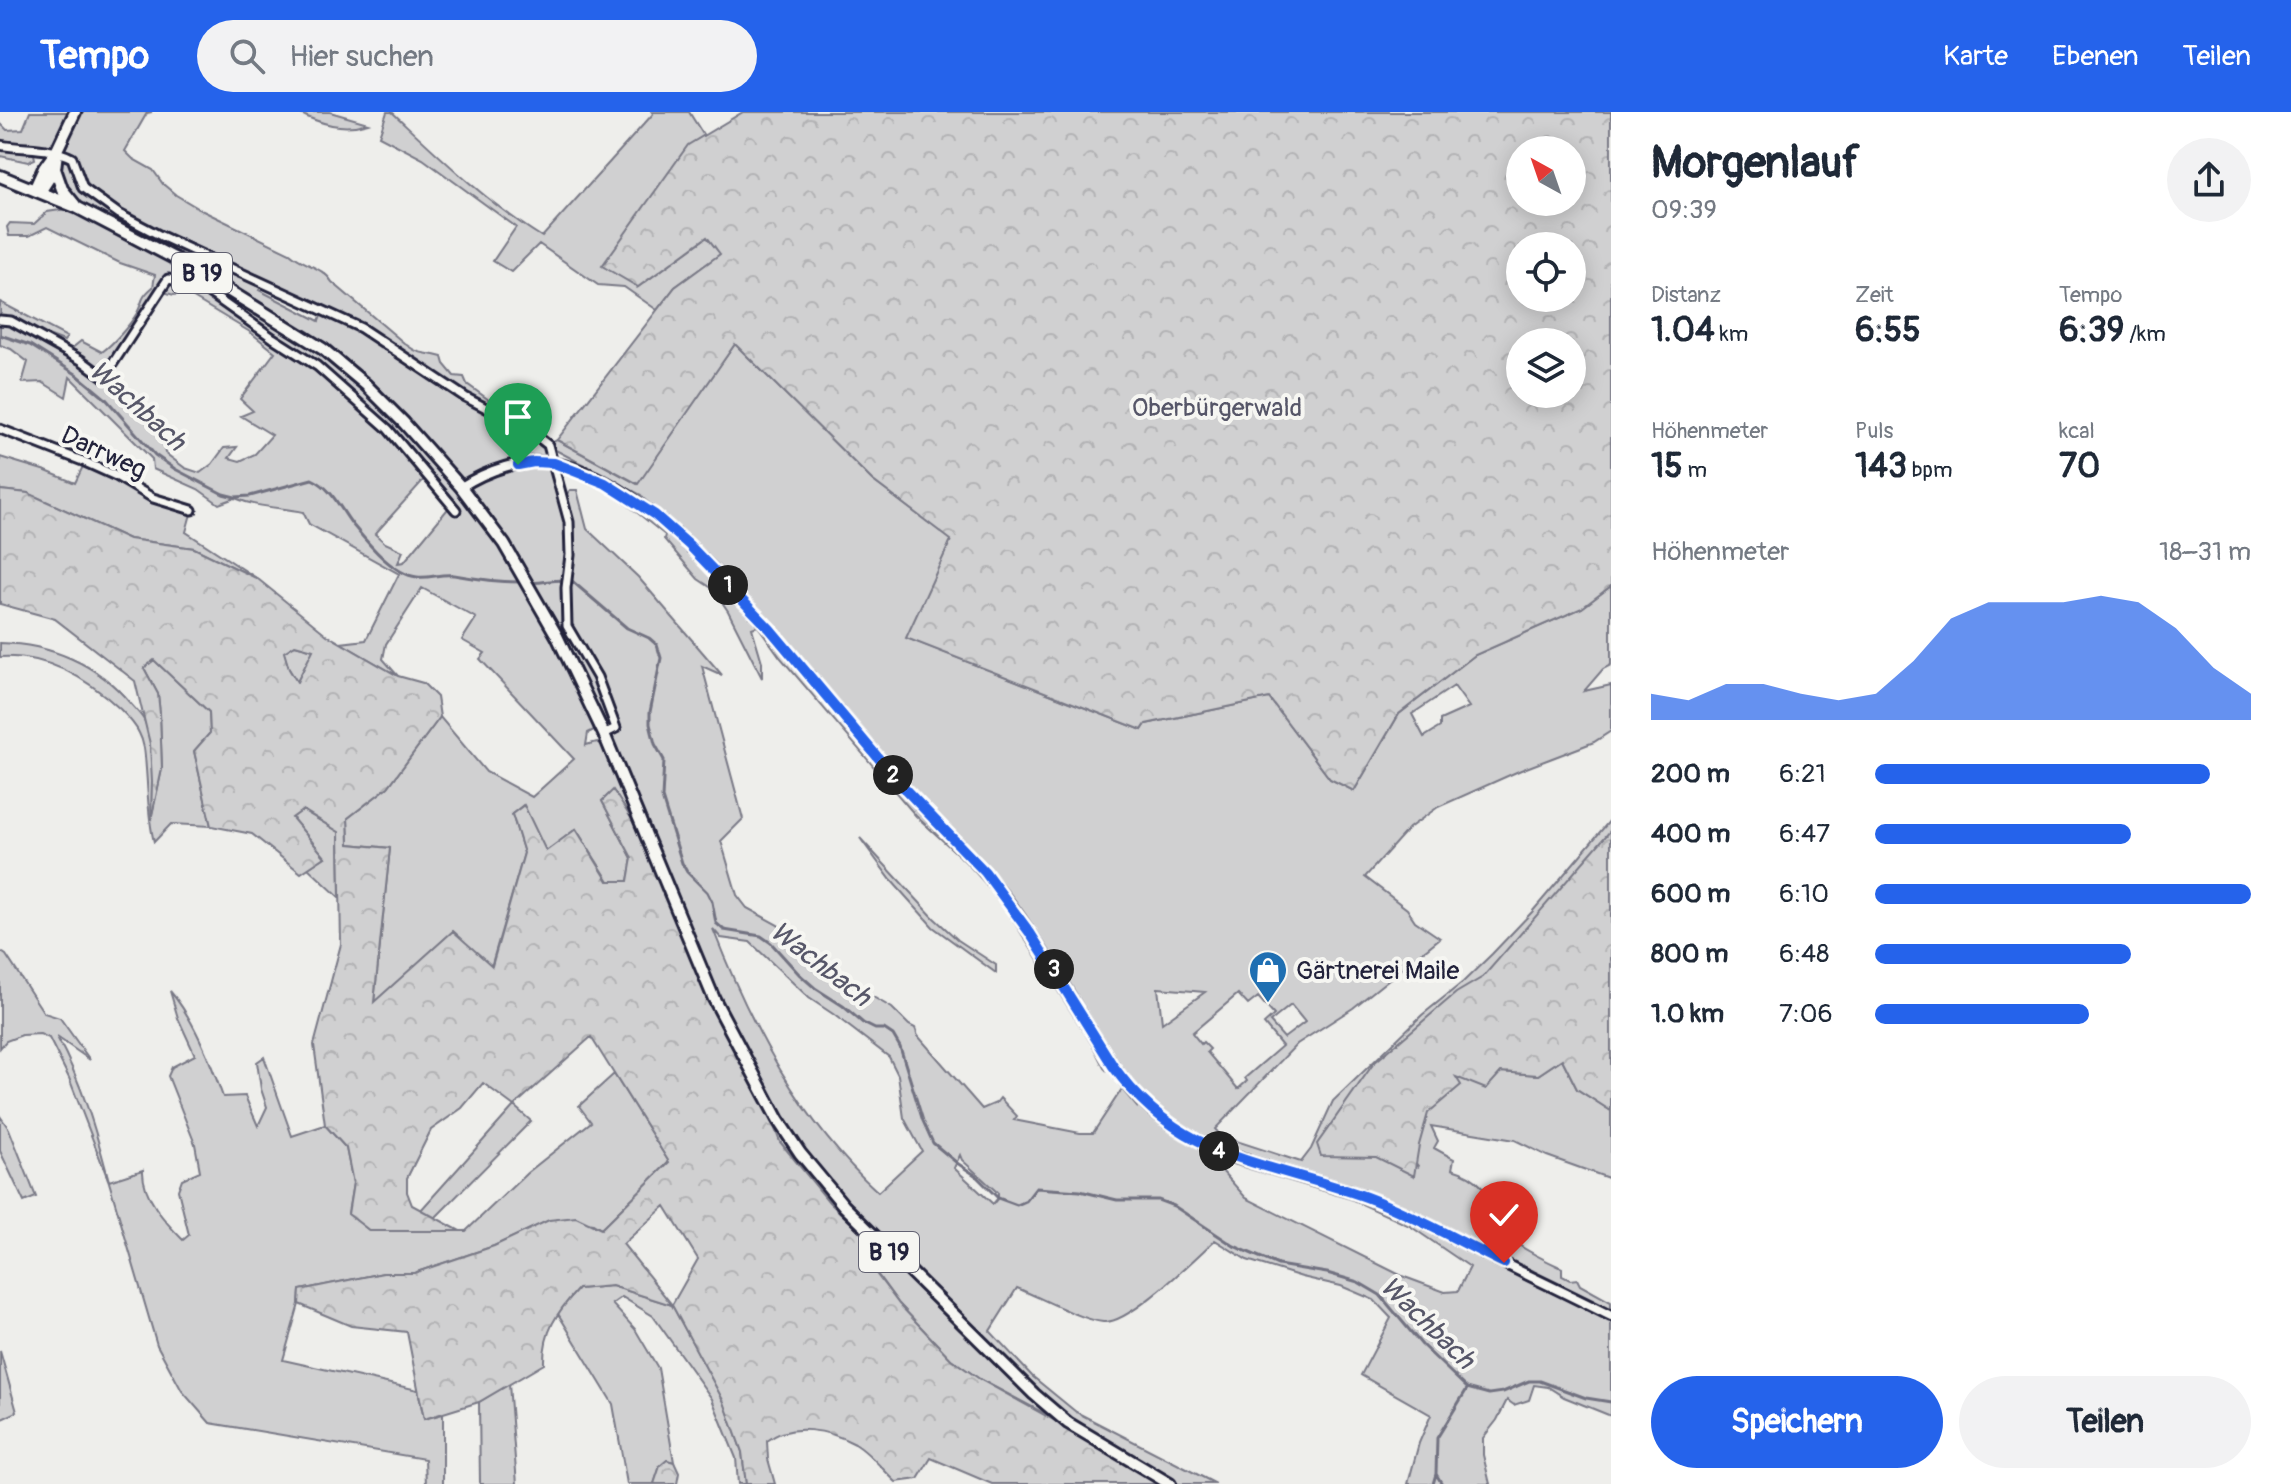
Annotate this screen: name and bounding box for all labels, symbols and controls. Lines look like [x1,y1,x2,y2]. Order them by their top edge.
search box [197,20,757,92]
text: Tempo [40,32,149,80]
icon: search [225,34,269,78]
text: Hier suchen [289,38,434,75]
text: Karte [1943,39,2008,74]
text: Ebenen [2052,39,2139,74]
text: Teilen [2183,39,2251,74]
north arrow [1506,136,1586,216]
map controls [1506,136,1586,408]
text: Morgenlauf [1651,136,1860,191]
button: share [2167,138,2251,222]
text: 09:39 [1651,194,1717,226]
button: locate [1506,232,1586,312]
road number: B 19 [172,253,232,293]
text: Distanz [1651,281,1721,309]
text: Zeit [1855,281,1894,309]
text: Tempo [2059,281,2122,309]
text: 1.04 [1651,309,1715,352]
text: 6:55 [1855,309,1921,352]
text: 6:39 [2059,309,2124,352]
text: km [1715,320,1748,348]
text: /km [2124,320,2166,348]
button: layers [1506,328,1586,408]
water label: Wachbach [81,353,194,460]
pin [484,383,552,465]
park label: Oberbürgerwald [1132,392,1302,424]
icon: arrive [496,395,540,439]
text: Höhenmeter [1651,417,1768,445]
text: Puls [1855,417,1893,445]
text: kcal [2059,417,2095,445]
street label: Darrweg [56,419,151,487]
text: 15 [1651,445,1683,488]
text: 143 [1855,445,1907,488]
text: 70 [2059,445,2100,488]
text: m [1683,456,1707,484]
text: bpm [1907,456,1953,484]
text: Höhenmeter [1651,536,1789,568]
text: 18–31 m [2159,536,2251,568]
pin: 1 [708,565,748,605]
text: 1 [724,571,732,599]
pin: 2 [873,755,913,795]
text: 200 m [1651,758,1730,790]
text: 6:21 [1779,758,1826,790]
text: 2 [887,761,899,789]
text: 400 m [1651,818,1730,850]
text: 6:47 [1779,818,1830,850]
text: 600 m [1651,878,1730,910]
text: 6:10 [1779,878,1829,910]
water label: Wachbach [763,914,879,1016]
text: 800 m [1651,938,1728,970]
text: 6:48 [1779,938,1829,970]
pin: 3 [1034,949,1074,989]
shop icon: Gärtnerei Maile [1247,949,1289,1004]
text: 3 [1048,955,1060,983]
place label: Gärtnerei Maile [1296,955,1459,987]
text: 1.0 km [1651,998,1724,1030]
text: 7:06 [1779,998,1833,1030]
pin: 4 [1199,1131,1239,1171]
text: 4 [1213,1137,1225,1165]
pin [1470,1181,1538,1263]
icon: check [1482,1193,1526,1237]
road number: B 19 [859,1232,919,1272]
water label: Wachbach [1372,1269,1483,1378]
button: Speichern [1651,1376,1943,1468]
button: Teilen [1959,1376,2251,1468]

